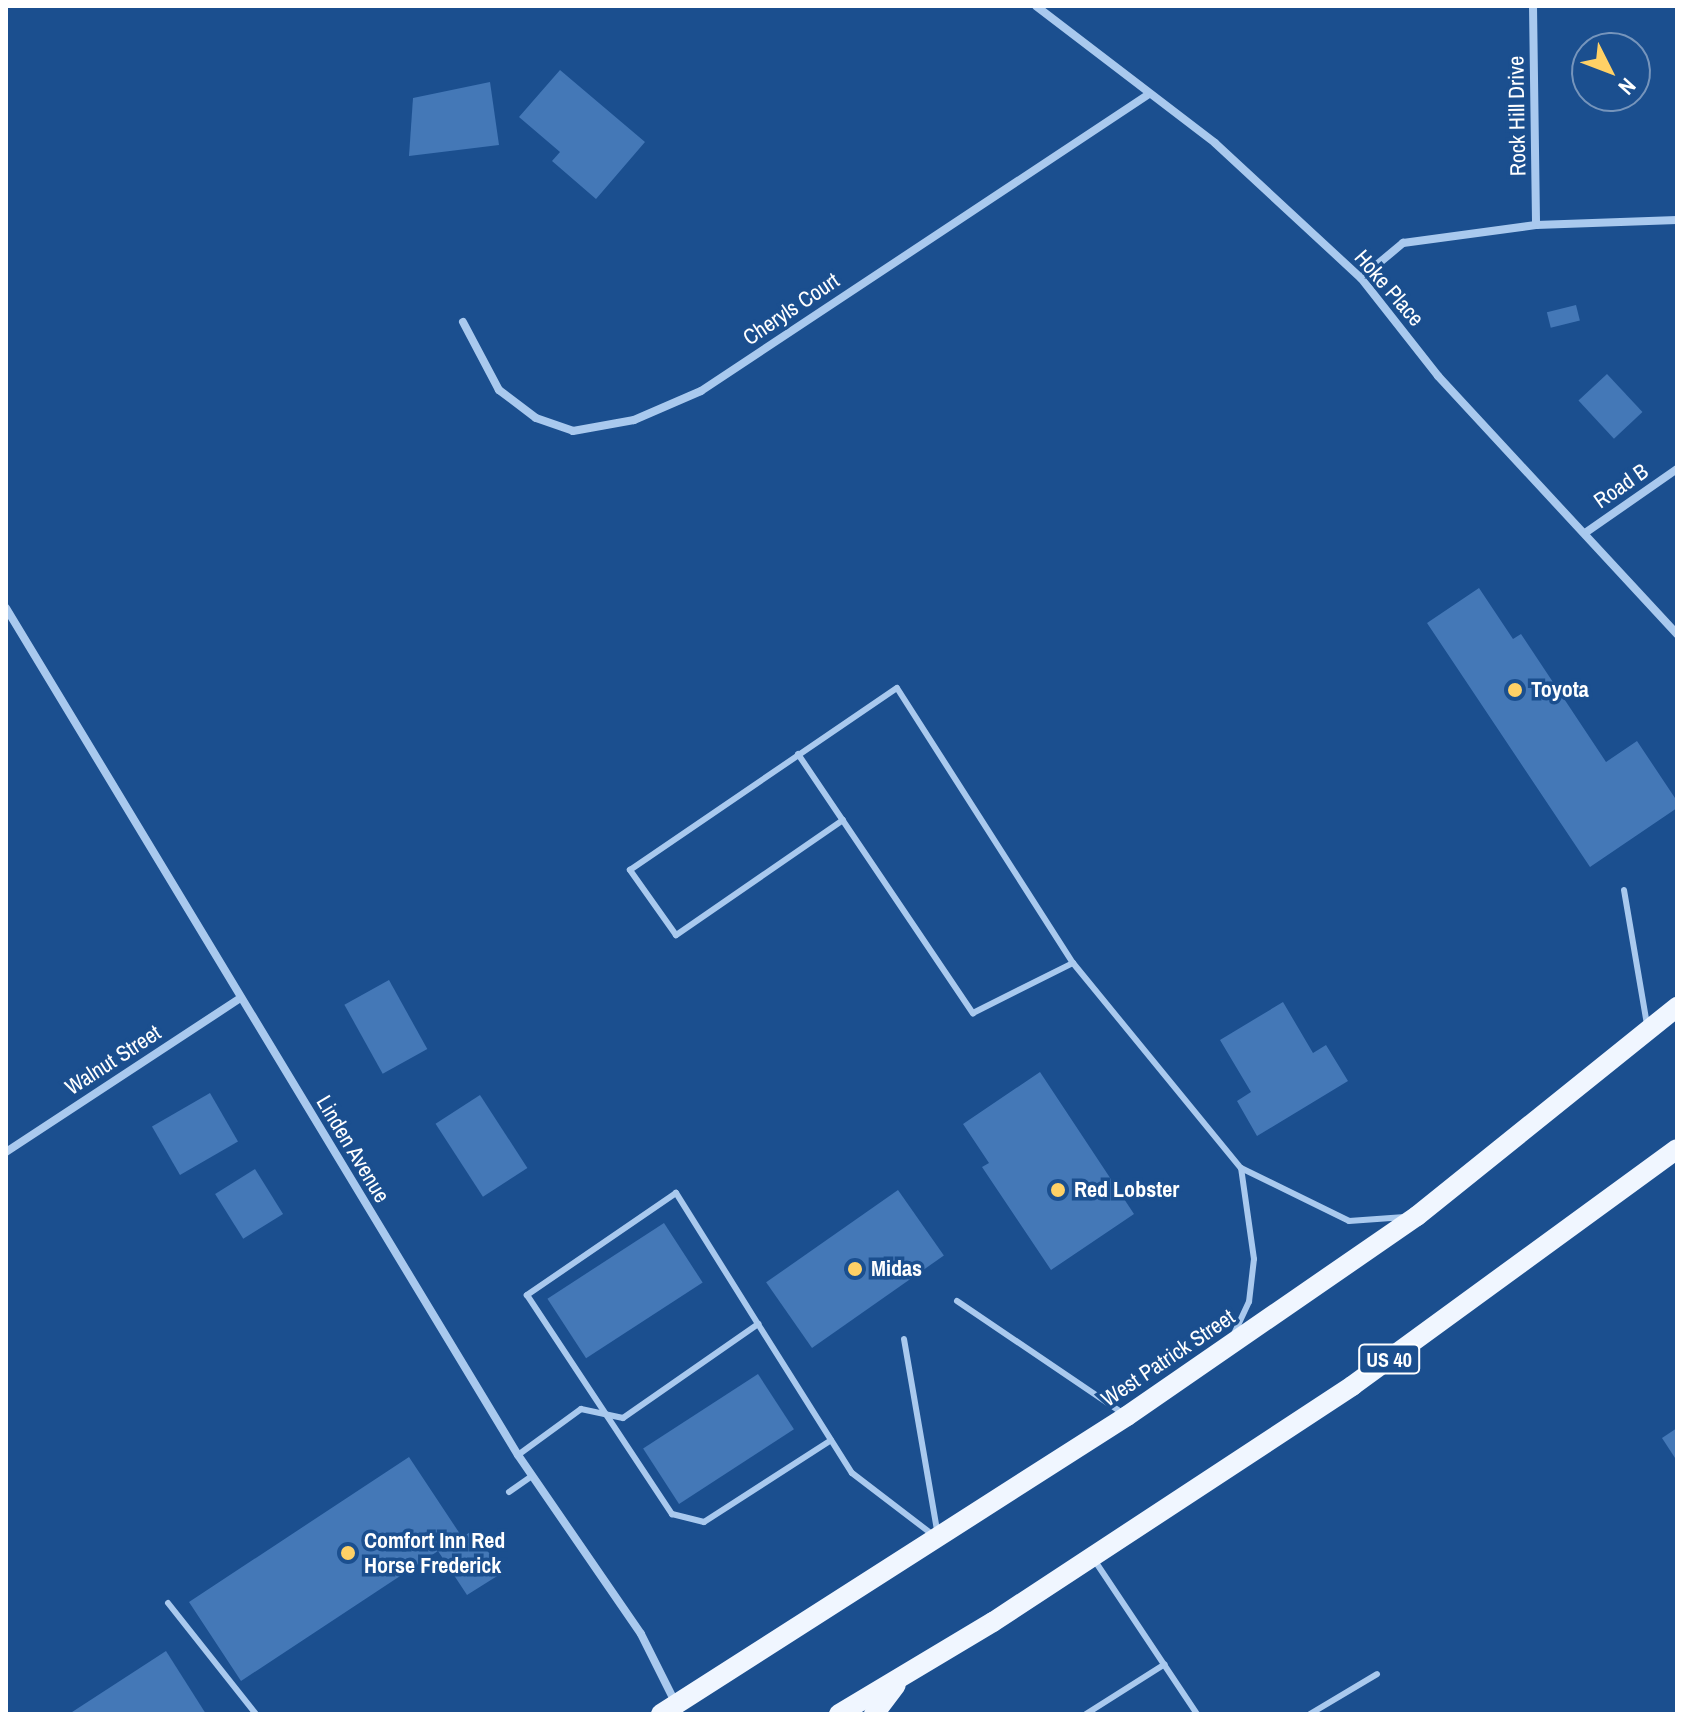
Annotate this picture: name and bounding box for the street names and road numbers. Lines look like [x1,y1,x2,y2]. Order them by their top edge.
street label: Rock Hill Drive [1503,56,1531,176]
street label: Hoke Place [1349,245,1429,331]
street label: Cheryls Court [738,267,844,351]
street label: Road B [1589,458,1653,514]
street label: Walnut Street [60,1019,166,1101]
street label: Linden Avenue [311,1090,395,1208]
street label: West Patrick Street [1096,1304,1240,1412]
road number: US 40 [1357,1343,1421,1375]

